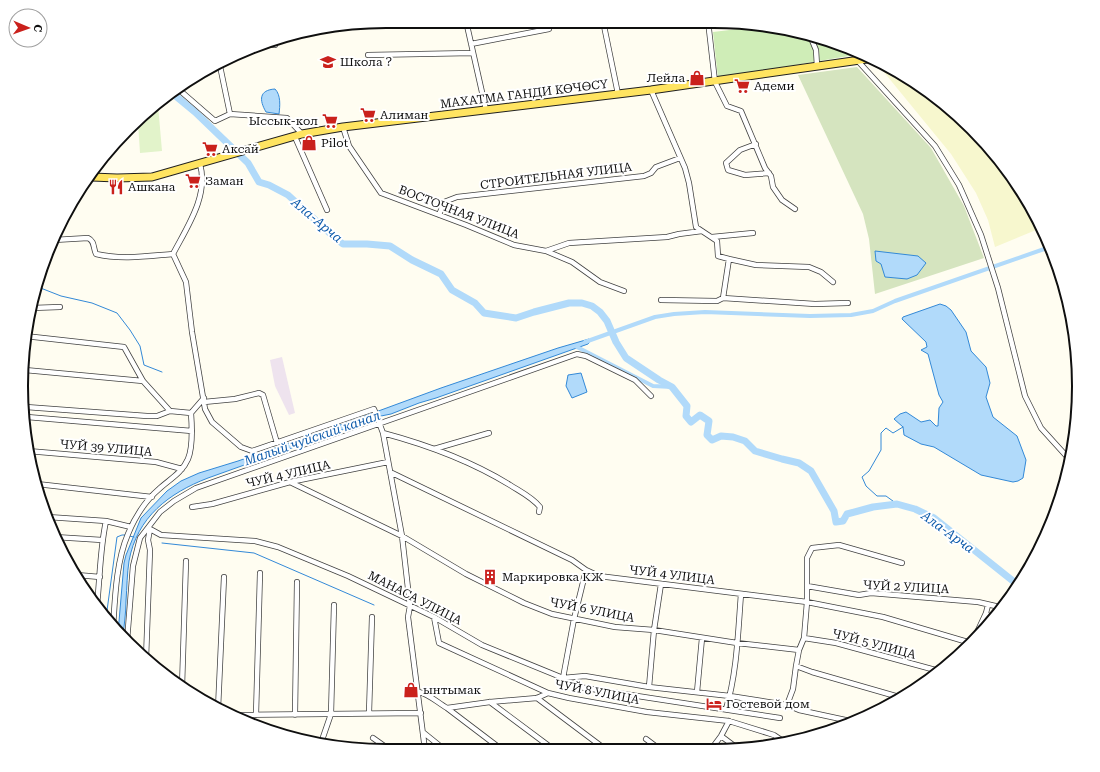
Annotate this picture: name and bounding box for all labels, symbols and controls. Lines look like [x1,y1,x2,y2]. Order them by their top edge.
north arrow [8,8,48,48]
text: С [31,24,44,33]
school or university icon: Школа ? [319,53,337,71]
place label: Школа ? [340,55,392,69]
shop icon: Лейла [688,69,706,87]
place label: Лейла [647,71,685,85]
street label: МАХАТМА ГАНДИ КӨЧӨСҮ [439,77,609,111]
supermarket icon: Адеми [733,77,751,95]
place label: Адеми [754,79,795,93]
supermarket icon: Алиман [359,106,377,124]
place label: Алиман [380,108,429,122]
supermarket icon: Ыссык-кол [321,112,339,130]
place label: Ыссык-кол [249,114,318,128]
shop icon: Pilot [300,134,318,152]
place label: Pilot [321,136,349,150]
supermarket icon: Аксай [201,140,219,158]
place label: Аксай [222,142,259,156]
street label: СТРОИТЕЛЬНАЯ УЛИЦА [479,160,633,192]
supermarket icon: Заман [184,172,202,190]
place label: Заман [205,174,244,188]
restaurant icon: Ашкана [107,178,125,196]
place label: Ашкана [128,180,176,194]
street label: ВОСТОЧНАЯ УЛИЦА [397,183,522,242]
water label: Ала-Арча [288,194,345,246]
water label: Малый чуйский канал [241,407,382,469]
street label: ЧУЙ 39 УЛИЦА [59,437,153,459]
street label: ЧУЙ 4 УЛИЦА [244,457,332,491]
water label: Ала-Арча [918,507,977,556]
street label: ЧУЙ 4 УЛИЦА [628,563,716,587]
street label: МАНАСА УЛИЦА [366,568,465,628]
building icon: Маркировка КЖ [481,568,499,586]
place label: Маркировка КЖ [502,570,604,584]
street label: ЧУЙ 2 УЛИЦА [863,578,950,596]
street label: ЧУЙ 6 УЛИЦА [548,595,636,625]
street label: ЧУЙ 5 УЛИЦА [831,626,918,662]
street label: ЧУЙ 8 УЛИЦА [553,677,641,707]
shop icon: ынтымак [402,681,420,699]
place label: ынтымак [423,683,482,697]
hotel icon: Гостевой дом [705,695,723,713]
place label: Гостевой дом [726,697,810,711]

